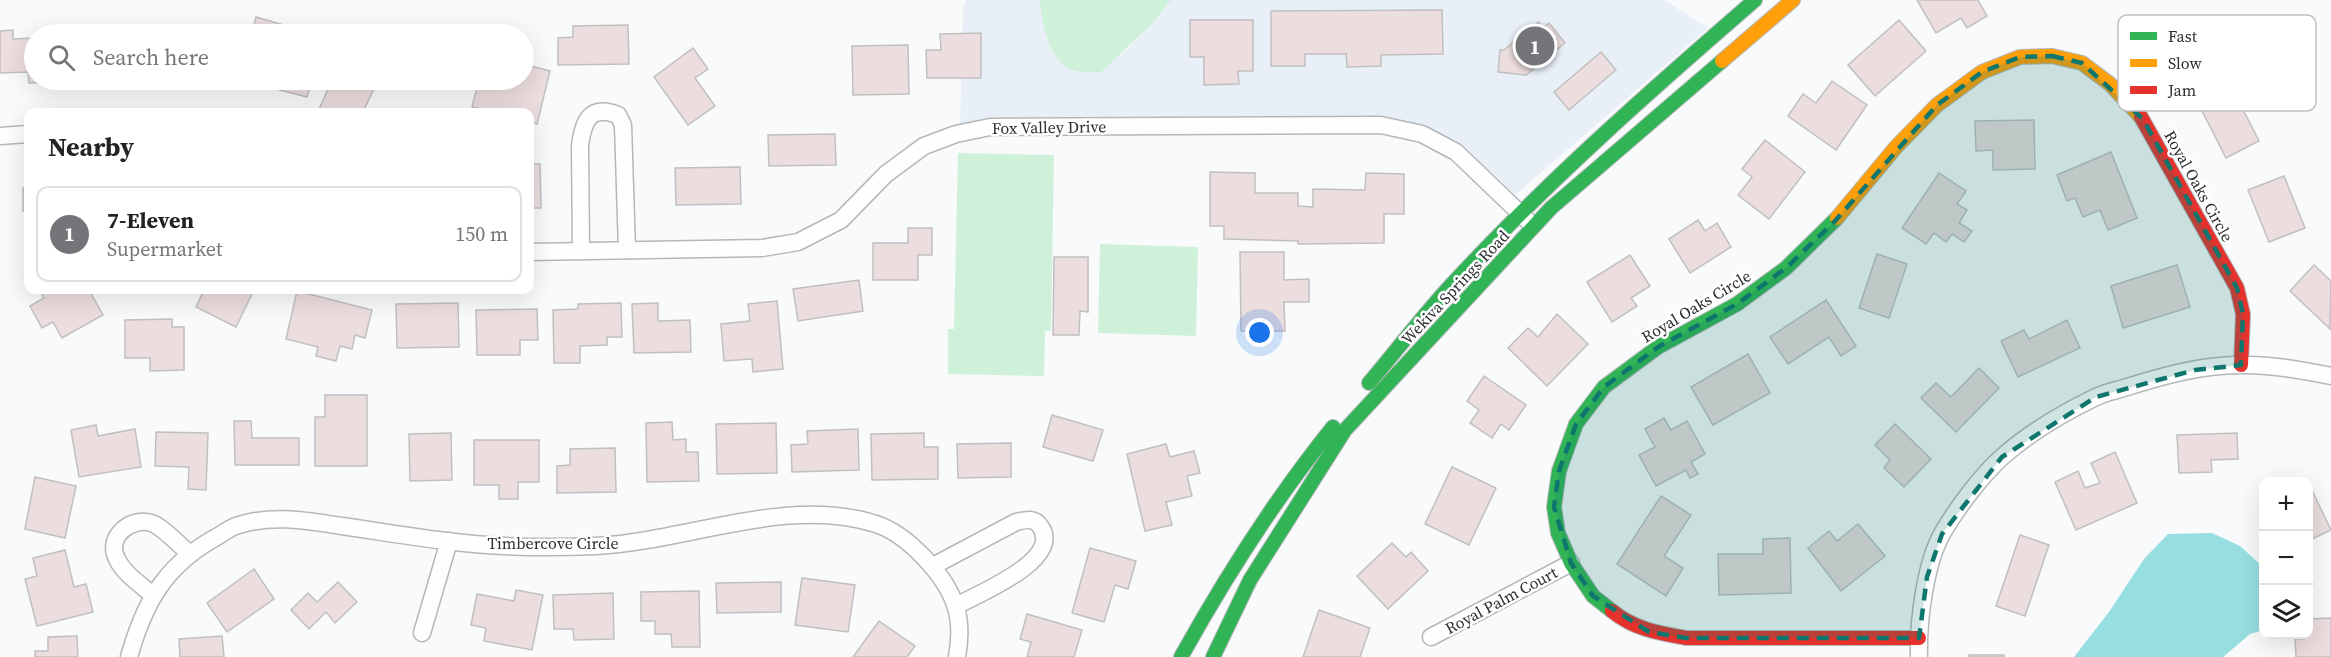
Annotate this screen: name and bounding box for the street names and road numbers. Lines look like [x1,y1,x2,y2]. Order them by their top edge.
street label: Fox Valley Drive [992,115,1106,139]
street label: Royal Oaks Circle [2159,126,2239,246]
street label: Wekiva Springs Road [1396,225,1514,349]
street label: Royal Oaks Circle [1637,265,1755,347]
street label: Timbercove Circle [487,532,619,554]
street label: Royal Palm Court [1441,561,1562,639]

